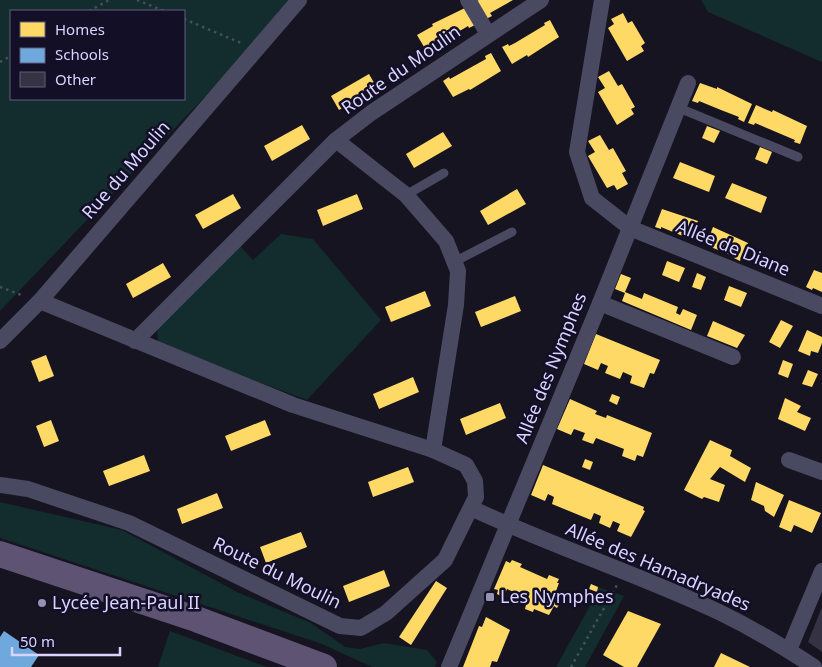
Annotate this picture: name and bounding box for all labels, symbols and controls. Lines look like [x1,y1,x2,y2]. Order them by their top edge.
legend [10,10,185,100]
text: Homes [55,19,105,39]
street label: Route du Moulin [336,19,465,119]
text: Schools [55,44,109,64]
text: Other [55,69,96,89]
street label: Rue du Moulin [76,115,175,224]
street label: Allée de Diane [673,213,794,281]
street label: Allée des Nymphes [509,289,591,447]
street label: Allée des Hamadryades [562,516,754,616]
street label: Route du Moulin [209,531,346,614]
place label: Les Nymphes [500,584,614,608]
place label: Lycée Jean-Paul II [52,590,200,614]
marker: Les Nymphes [484,591,496,603]
marker: Lycée Jean-Paul II [36,597,48,609]
scale bar [12,624,120,656]
text: 50 m [20,631,55,651]

